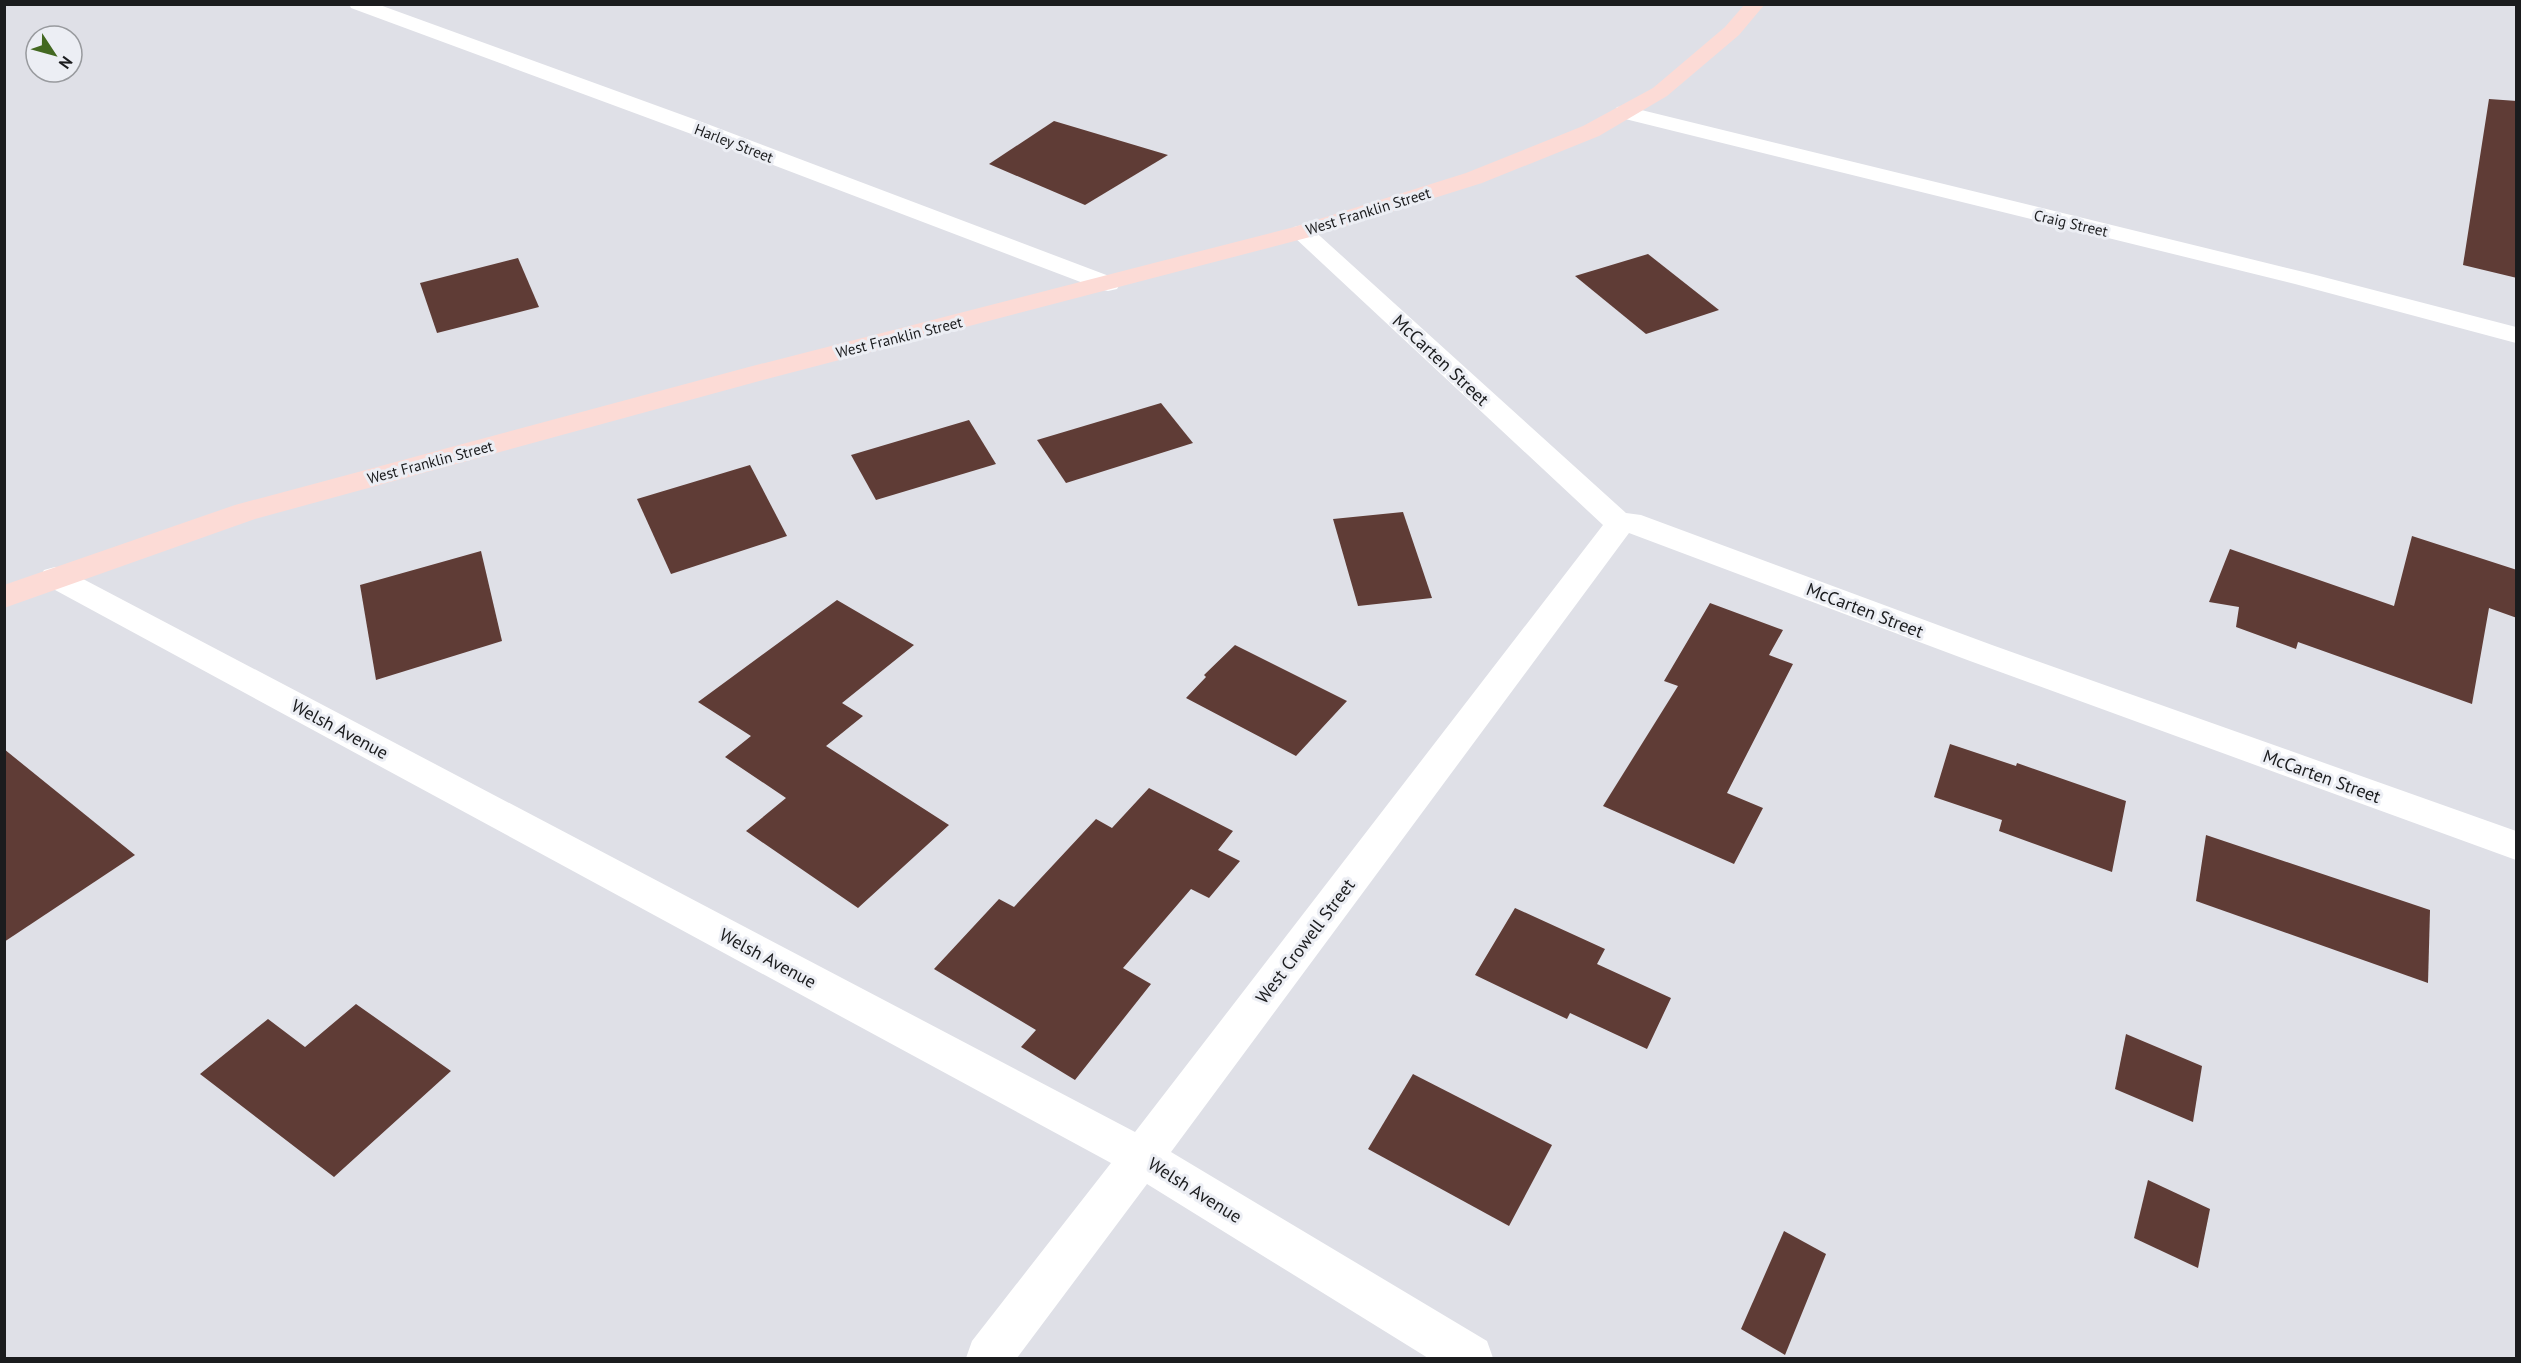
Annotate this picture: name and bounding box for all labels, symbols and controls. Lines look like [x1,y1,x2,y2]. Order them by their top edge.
north arrow [24,24,84,84]
text: N [55,53,77,73]
street label: Harley Street [692,119,776,167]
street label: West Franklin Street [1303,183,1433,239]
street label: Craig Street [2032,205,2110,241]
street label: McCarten Street [1388,309,1494,411]
street label: West Franklin Street [834,312,964,362]
street label: West Franklin Street [365,436,495,488]
street label: McCarten Street [1803,577,1927,643]
street label: Welsh Avenue [288,694,392,764]
street label: McCarten Street [2260,744,2384,808]
street label: West Crowell Street [1250,874,1360,1008]
street label: Welsh Avenue [716,923,820,993]
street label: Welsh Avenue [1144,1152,1246,1228]

